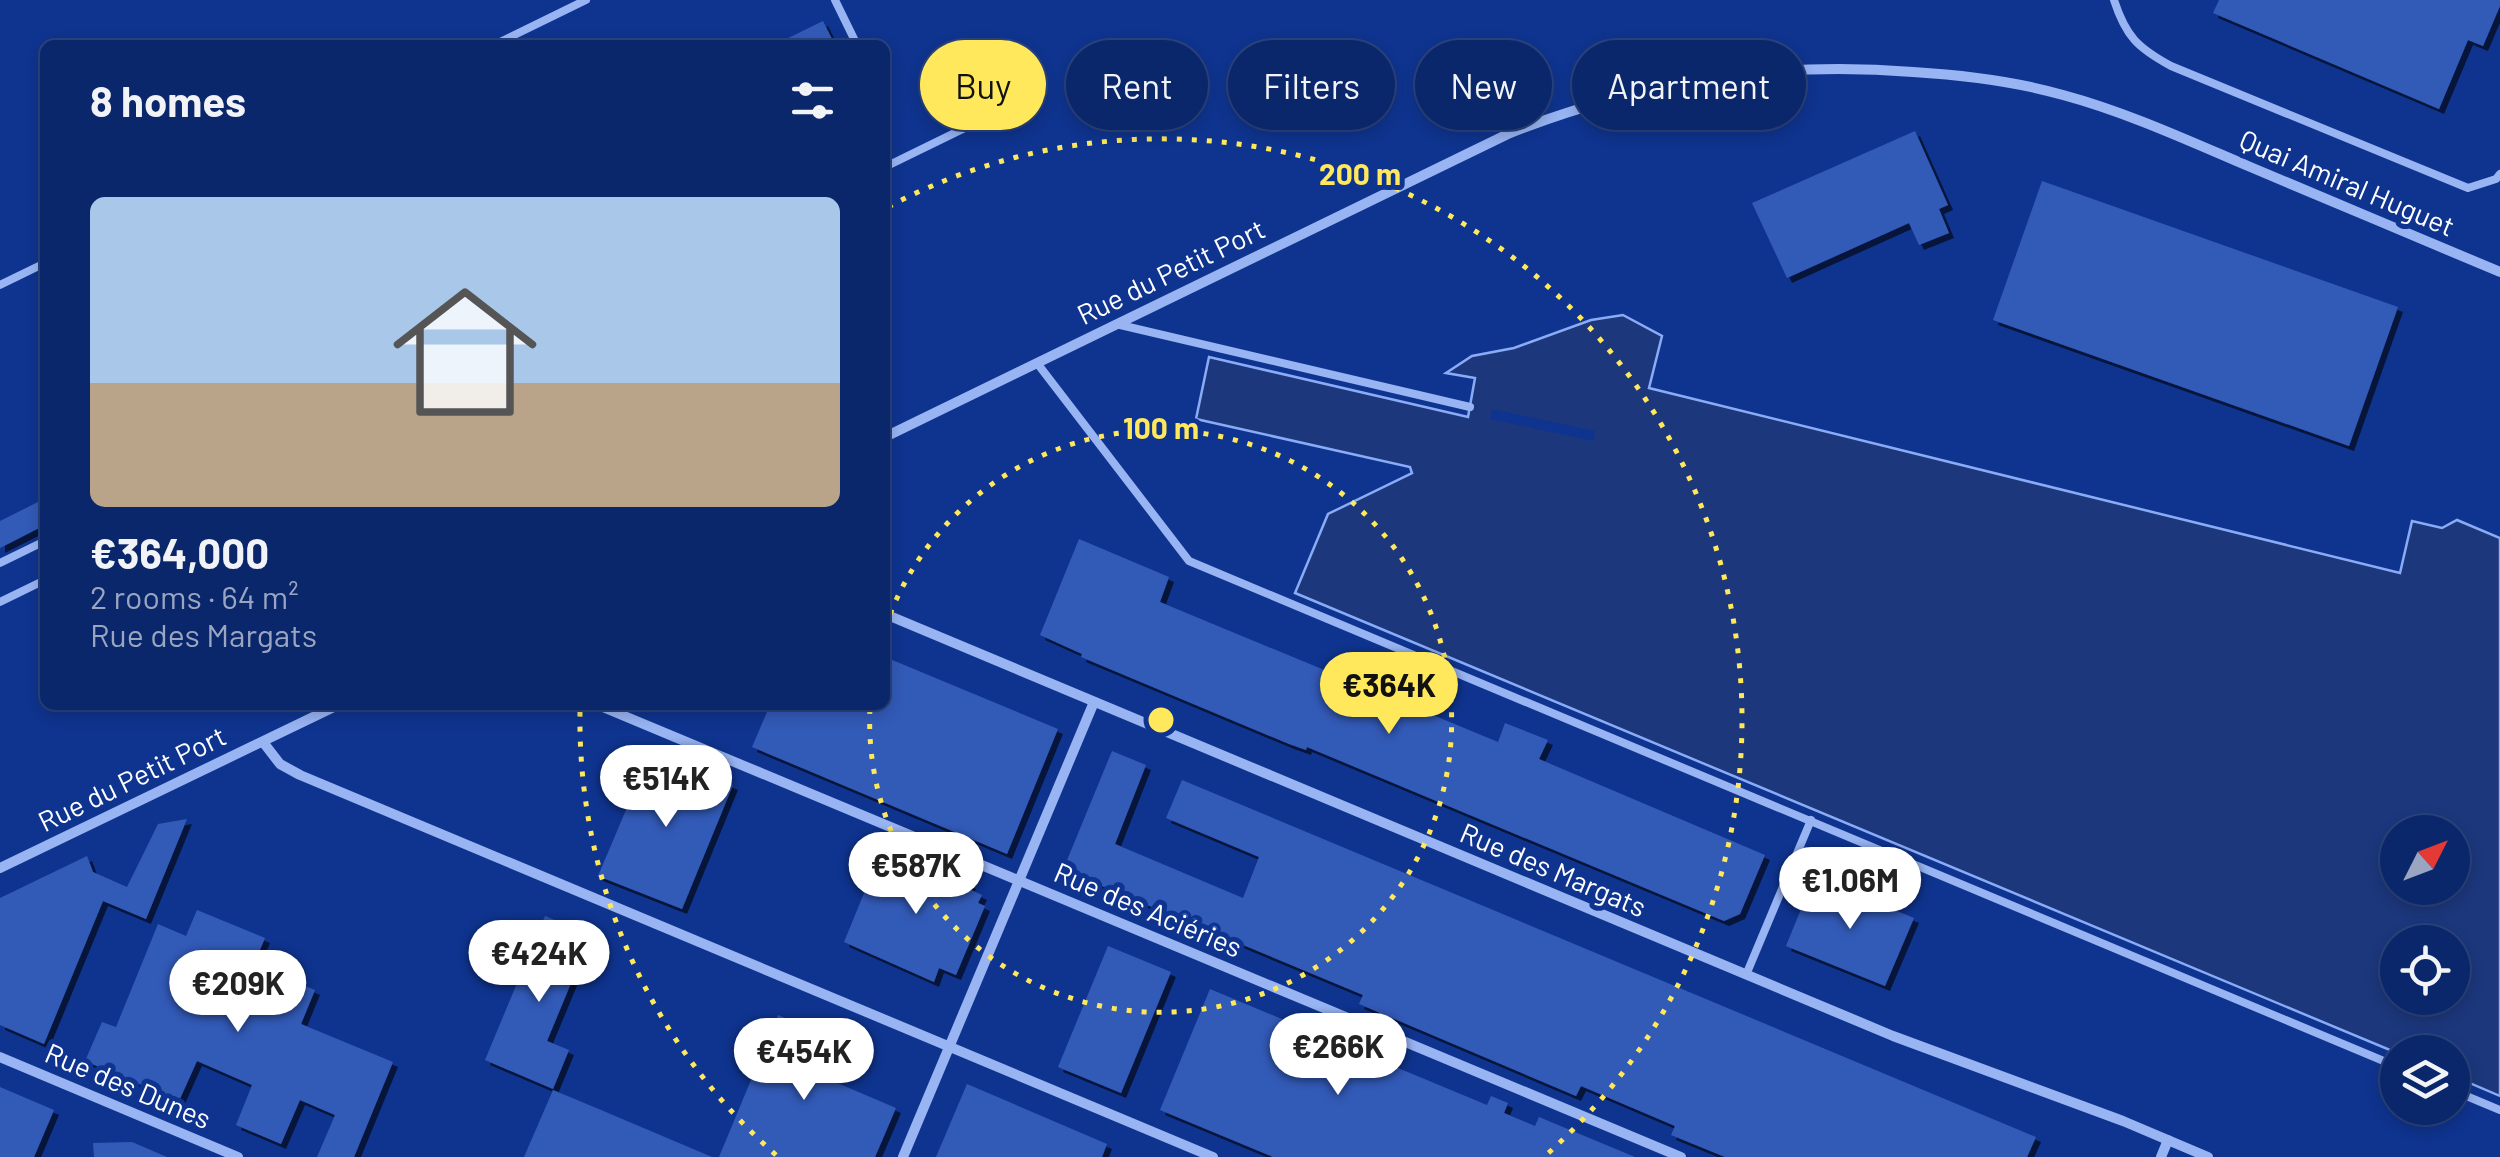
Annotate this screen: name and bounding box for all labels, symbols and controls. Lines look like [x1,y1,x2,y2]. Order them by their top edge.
chip: Buy [920,40,1046,130]
chip: Rent [1066,40,1208,130]
chip: Filters [1228,40,1395,130]
chip: New [1415,40,1552,130]
chip: Apartment [1572,40,1806,130]
icon: filters [785,73,840,128]
text: 8 homes [90,75,246,125]
street label: Quai Amiral Huguet [2235,121,2460,243]
text: 200 m [1319,155,1401,191]
street label: Rue du Petit Port [1071,211,1270,331]
icon: home [375,262,555,442]
text: 100 m [1123,409,1199,445]
text: €364,000 [90,527,269,577]
text: 2 rooms · 64 m² [90,577,299,615]
text: Rue des Margats [90,615,317,653]
pin: €364K [1319,652,1459,737]
text: €364K [1342,665,1436,703]
centre of rings [1143,702,1179,738]
street label: Rue du Petit Port [32,718,231,838]
pin: €514K [596,745,736,830]
text: €514K [622,758,710,796]
street label: Rue des Margats [1455,815,1651,924]
north arrow [2380,815,2470,905]
map controls [2380,815,2470,1125]
pin: €587K [846,832,986,917]
text: €587K [871,845,961,883]
pin: €1.06M [1769,847,1931,932]
street label: Rue des Aciéries [1049,854,1247,964]
text: €1.06M [1801,860,1899,898]
pin: €424K [469,920,609,1005]
button: locate [2380,925,2470,1015]
text: €424K [491,933,587,971]
pin: €209K [168,950,308,1035]
text: €209K [191,963,285,1001]
pin: €266K [1268,1013,1408,1098]
pin: €454K [734,1018,874,1103]
text: €266K [1292,1026,1384,1064]
text: €454K [756,1031,852,1069]
street label: Rue des Dunes [40,1035,216,1135]
button: layers [2380,1035,2470,1125]

